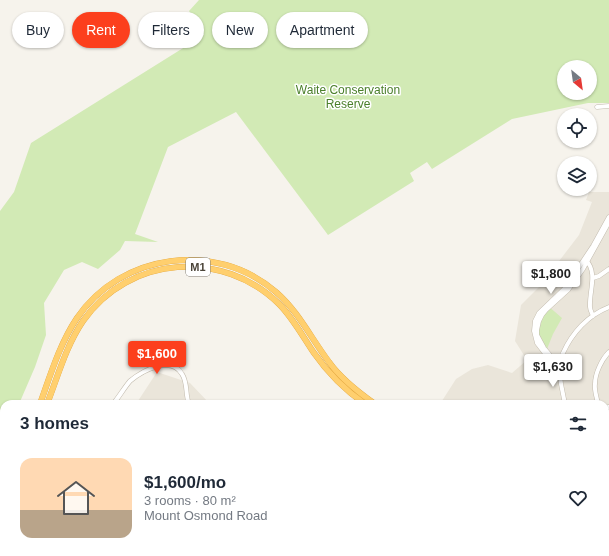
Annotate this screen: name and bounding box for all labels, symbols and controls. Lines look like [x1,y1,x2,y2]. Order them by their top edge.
chip: Buy [12,12,64,48]
chip: Rent [72,12,130,48]
chip: Filters [138,12,204,48]
chip: New [212,12,268,48]
chip: Apartment [276,12,368,48]
north arrow [557,60,597,100]
map controls [557,60,597,196]
park label: Waite Conservation Reserve [296,83,400,111]
button: locate [557,108,597,148]
button: layers [557,156,597,196]
road number: M1 [186,258,210,276]
pin: $1,800 [518,261,584,295]
text: $1,800 [531,266,571,281]
pin: $1,600 [124,341,190,375]
text: $1,600 [137,346,177,361]
pin: $1,630 [520,354,586,388]
text: $1,630 [533,359,573,374]
icon: filters [567,413,589,435]
text: 3 homes [20,414,89,433]
text: $1,600/mo [144,473,226,492]
icon: home [52,474,100,522]
icon: heart [567,487,589,509]
text: 3 rooms · 80 m² [144,493,236,508]
text: Mount Osmond Road [144,508,268,523]

